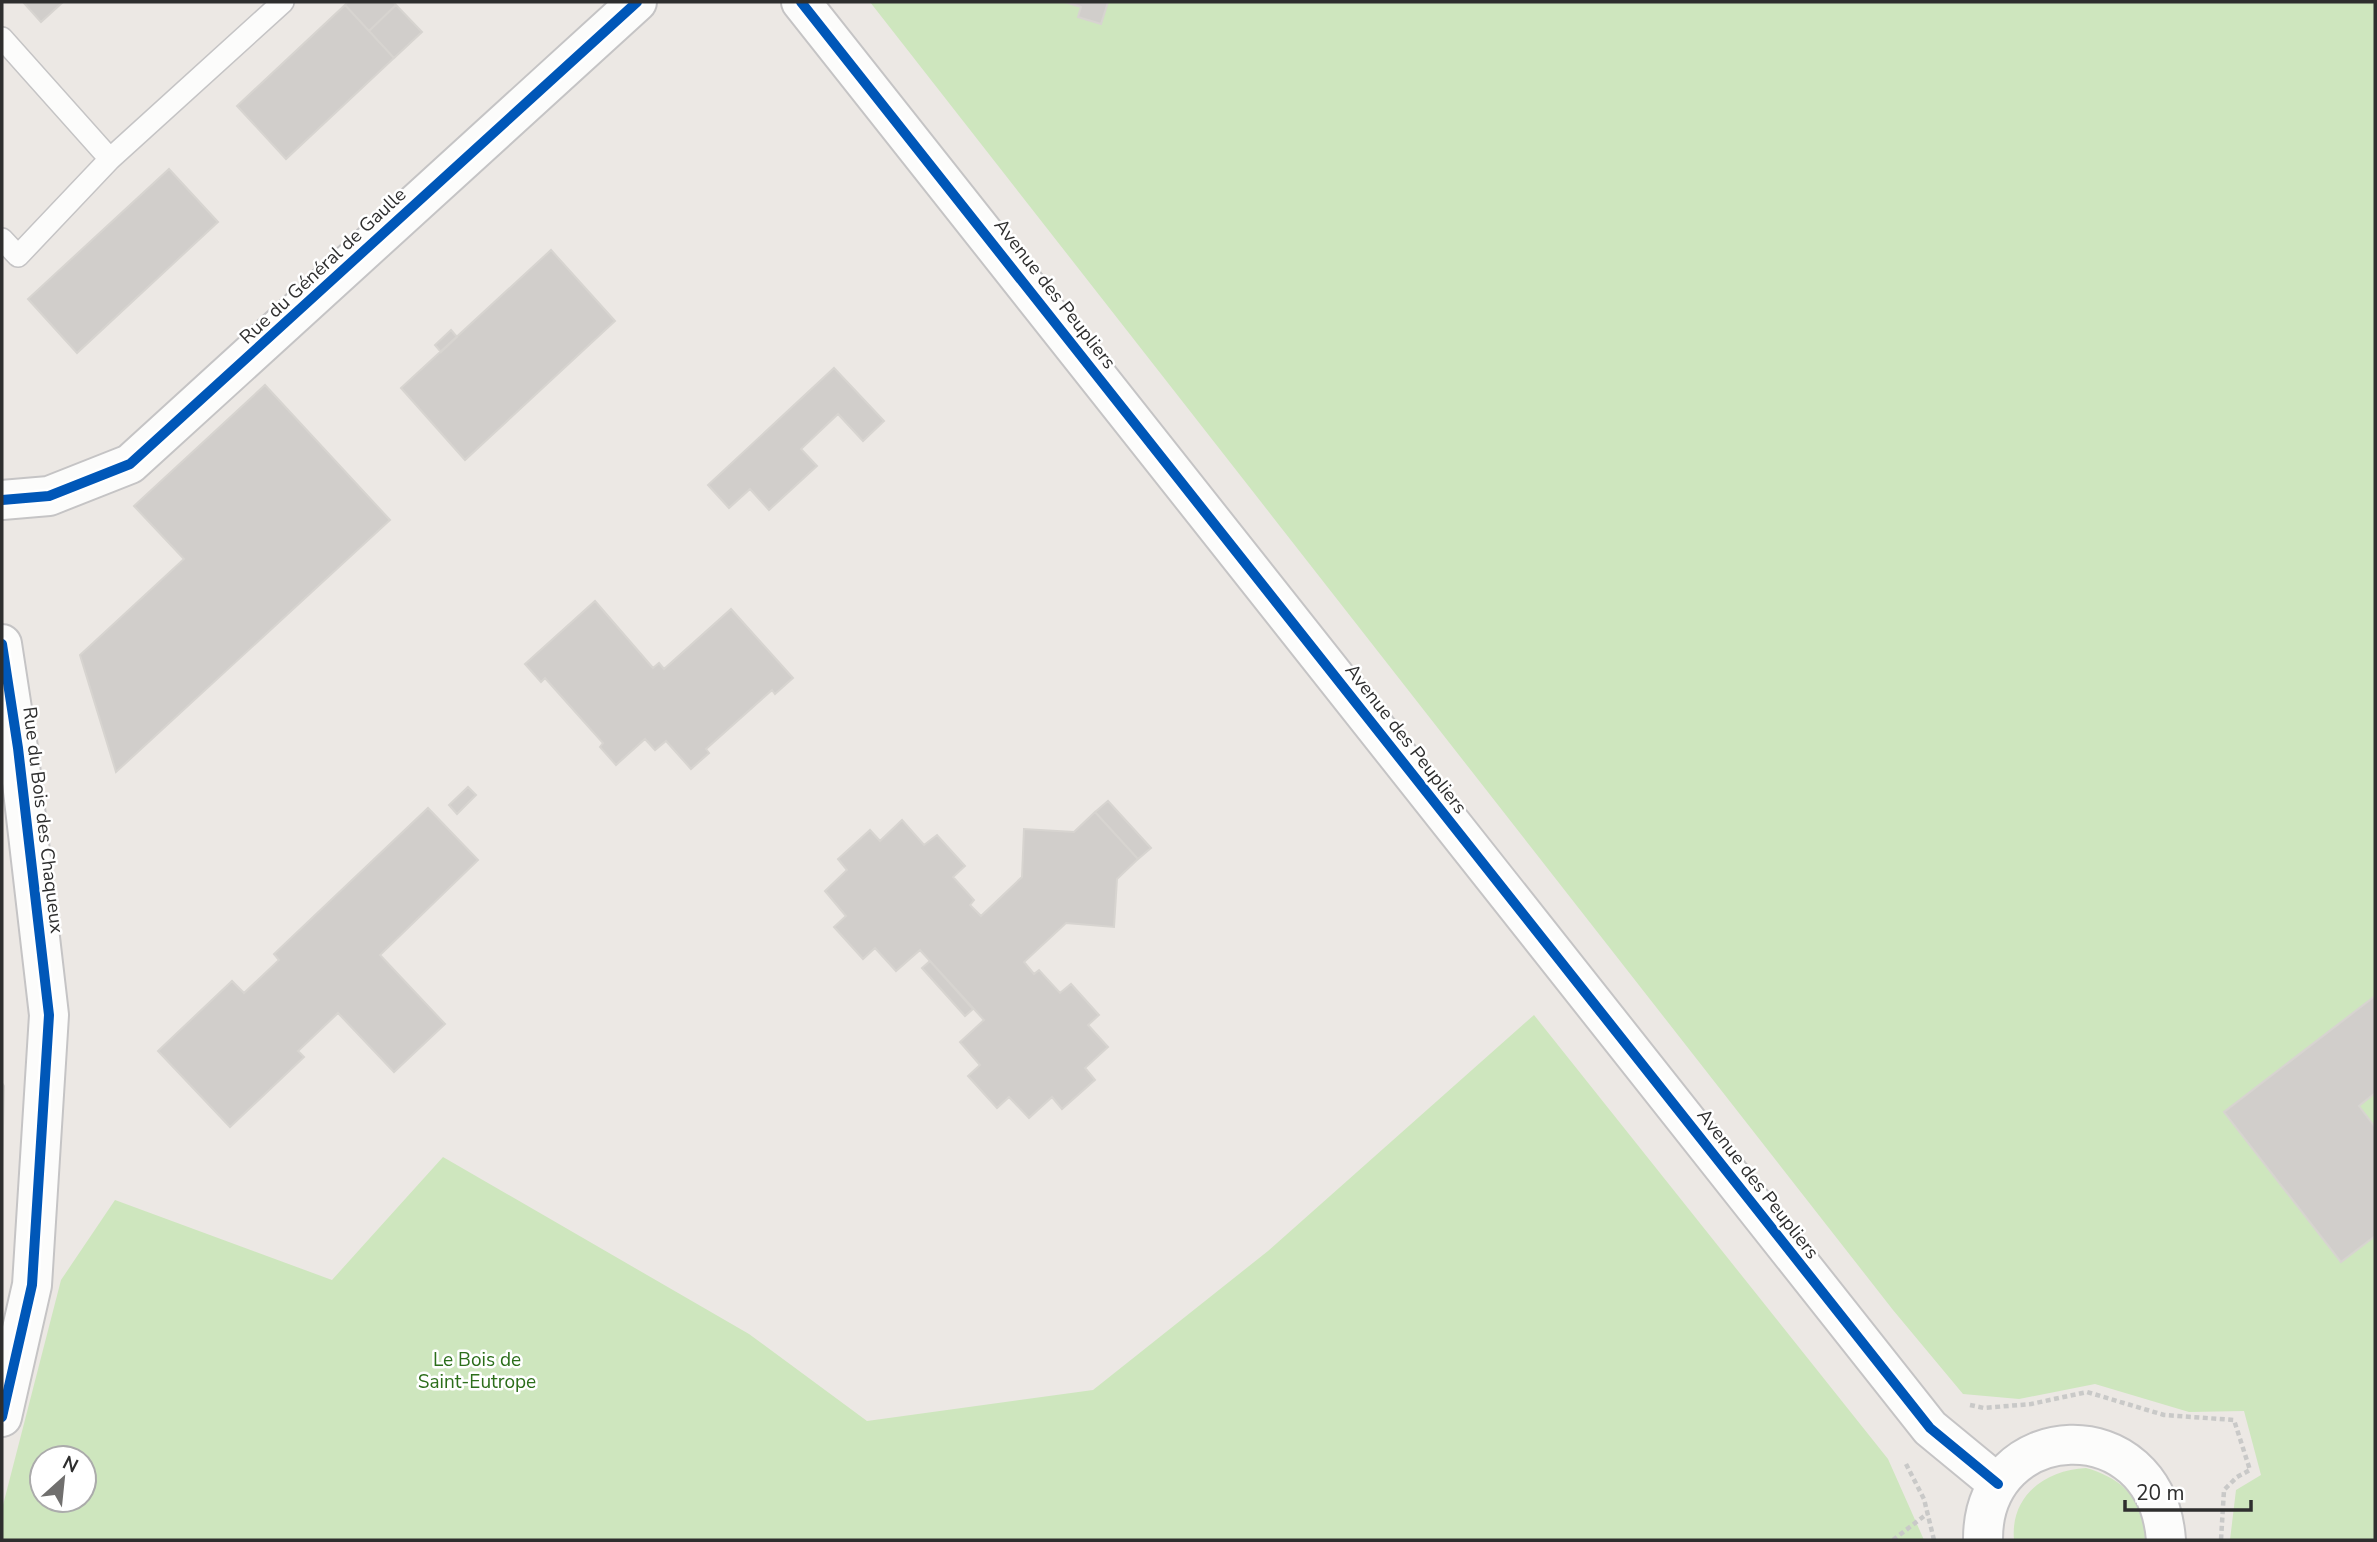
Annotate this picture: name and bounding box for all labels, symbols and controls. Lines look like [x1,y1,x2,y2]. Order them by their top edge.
street label: Rue du Général de Gaulle [234,182,412,350]
street label: Avenue des Peupliers [988,213,1122,375]
street label: Avenue des Peupliers [1339,658,1473,820]
street label: Rue du Bois des Chaqueux [16,705,70,935]
street label: Avenue des Peupliers [1691,1103,1825,1265]
park label: Le Bois de Saint-Eutrope [418,1347,536,1395]
north arrow [28,1444,98,1514]
text: N [58,1450,83,1480]
scale bar [2125,1468,2251,1512]
text: 20 m [2136,1479,2185,1507]

